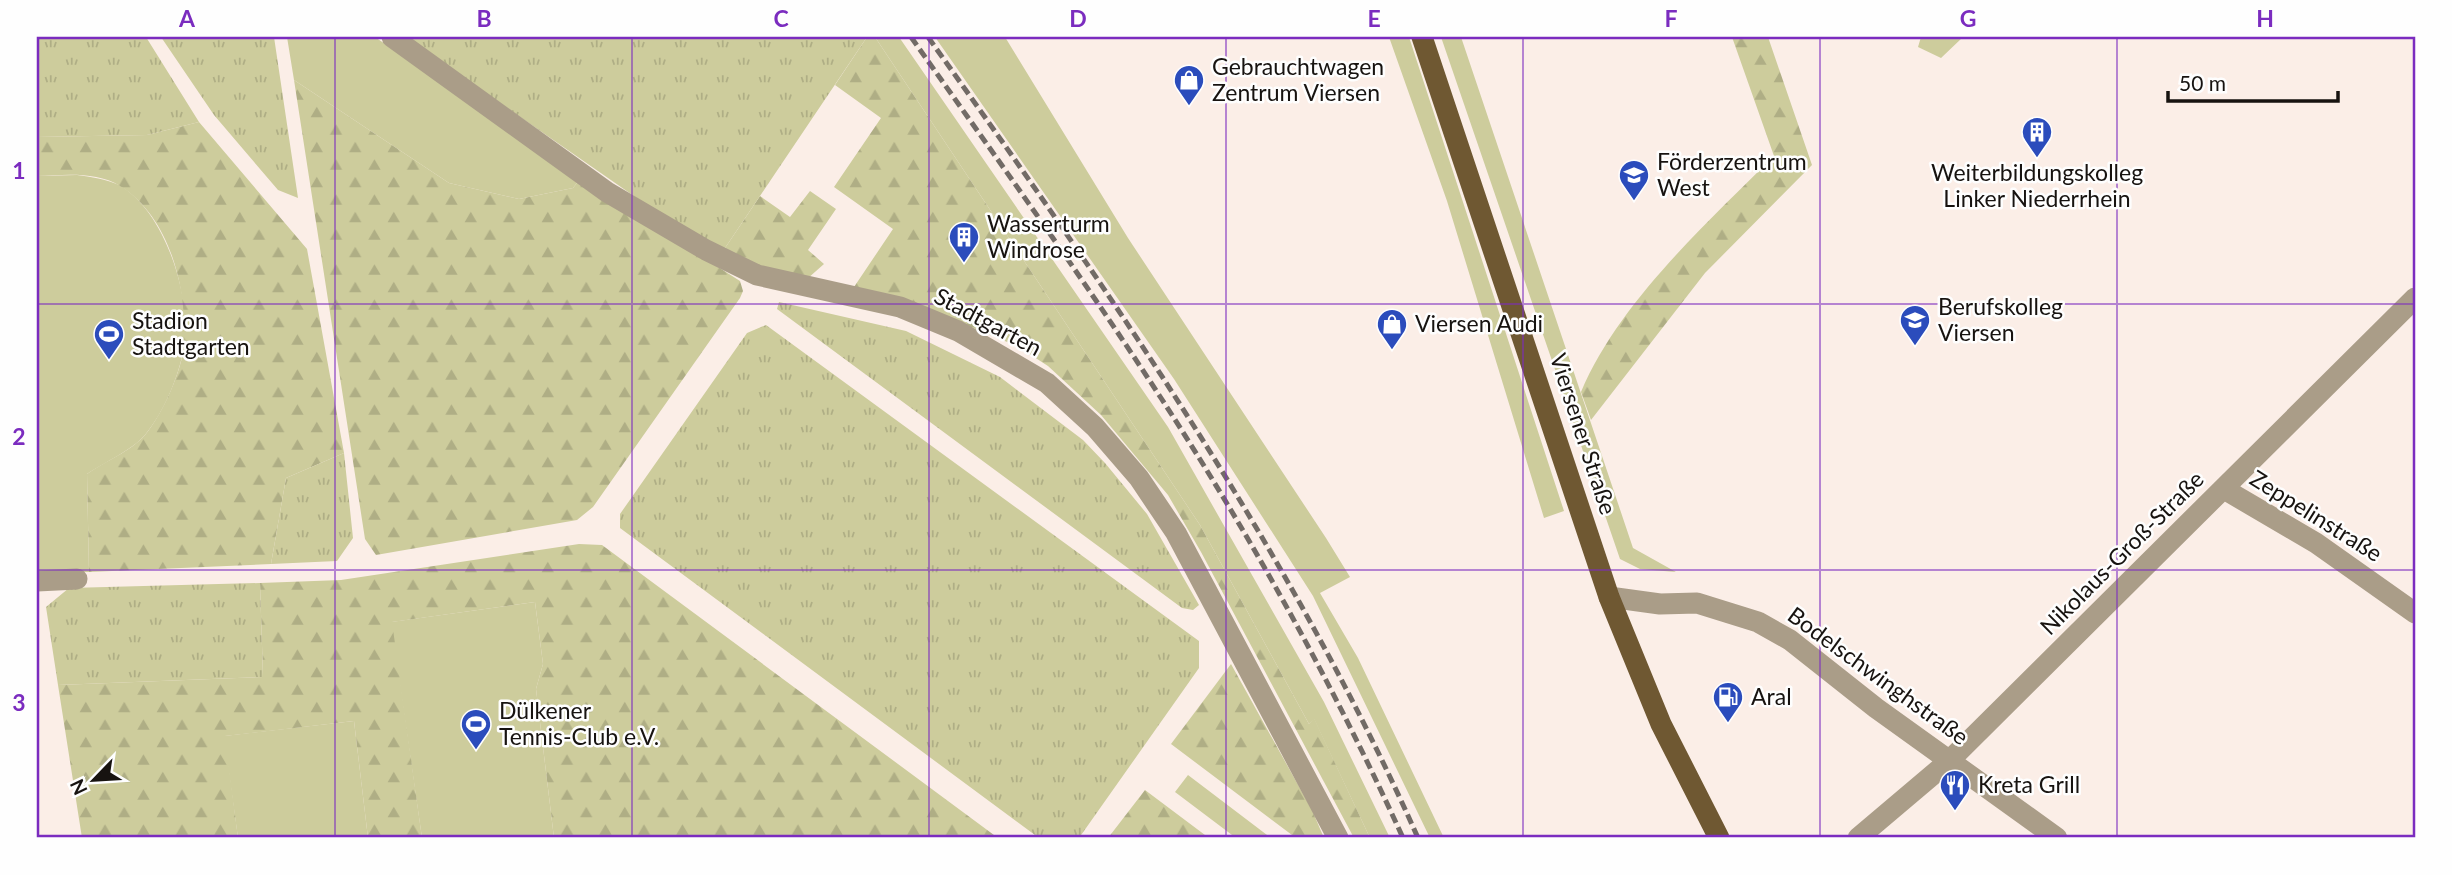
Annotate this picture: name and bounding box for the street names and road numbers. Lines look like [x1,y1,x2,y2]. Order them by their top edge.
street label: Stadtgarten [930,281,1047,361]
street label: Viersener Straße [1545,350,1623,518]
street label: Zeppelinstraße [2245,463,2388,567]
street label: Nikolaus-Groß-Straße [2034,465,2209,640]
street label: Bodelschwinghstraße [1783,600,1974,750]

